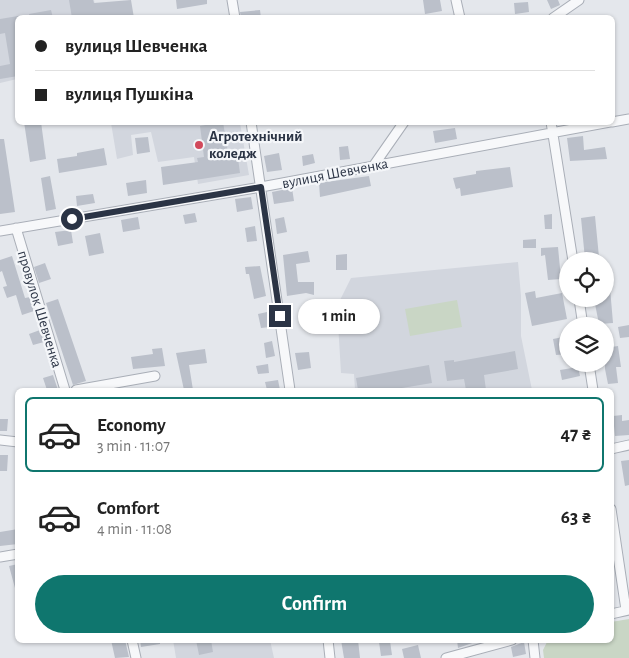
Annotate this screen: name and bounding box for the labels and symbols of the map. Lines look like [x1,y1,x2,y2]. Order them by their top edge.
place label: Агротехнічний коледж [209,129,302,161]
marker: Агротехнічний коледж [193,139,205,151]
street label: вулиця Шевченка [281,156,390,191]
route start [61,208,83,230]
street label: провулок Шевченка [15,249,65,370]
callout: 1 min [298,298,380,334]
route end [269,305,291,327]

